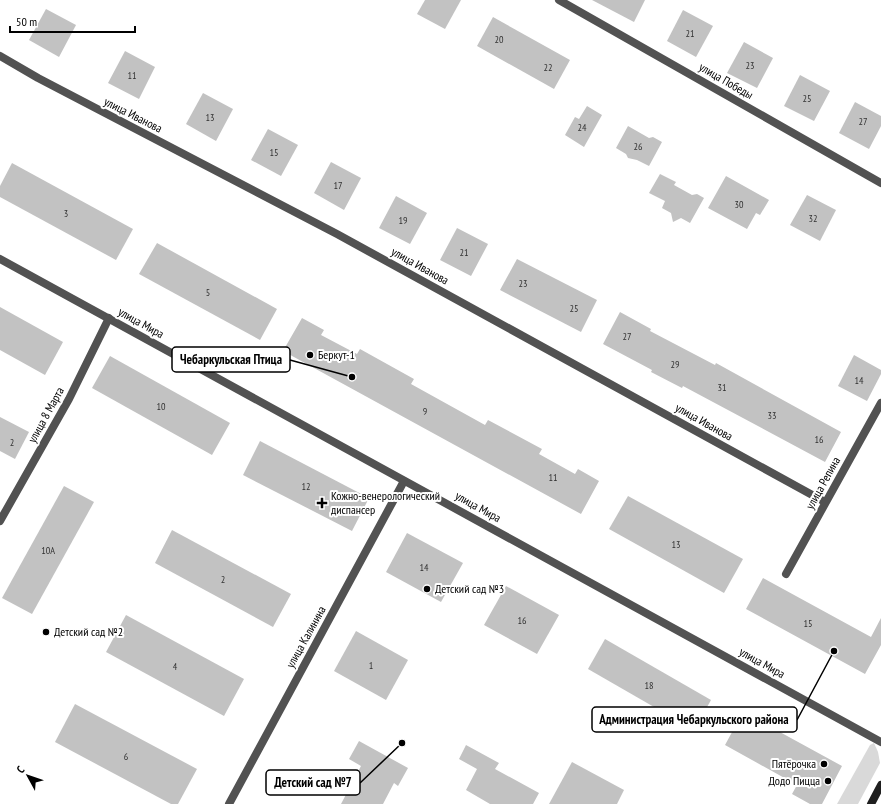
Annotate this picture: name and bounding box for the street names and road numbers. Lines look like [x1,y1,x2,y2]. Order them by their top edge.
street label: улица Победы [696,59,756,102]
street label: улица Иванова [102,93,165,136]
street label: улица Иванова [389,244,452,288]
street label: улица Мира [116,304,167,341]
street label: улица 8 Марта [24,384,67,445]
street label: улица Иванова [673,400,736,444]
street label: улица Репина [802,454,843,512]
street label: улица Мира [453,488,504,525]
street label: улица Калинина [282,603,329,670]
street label: улица Мира [737,644,788,681]

